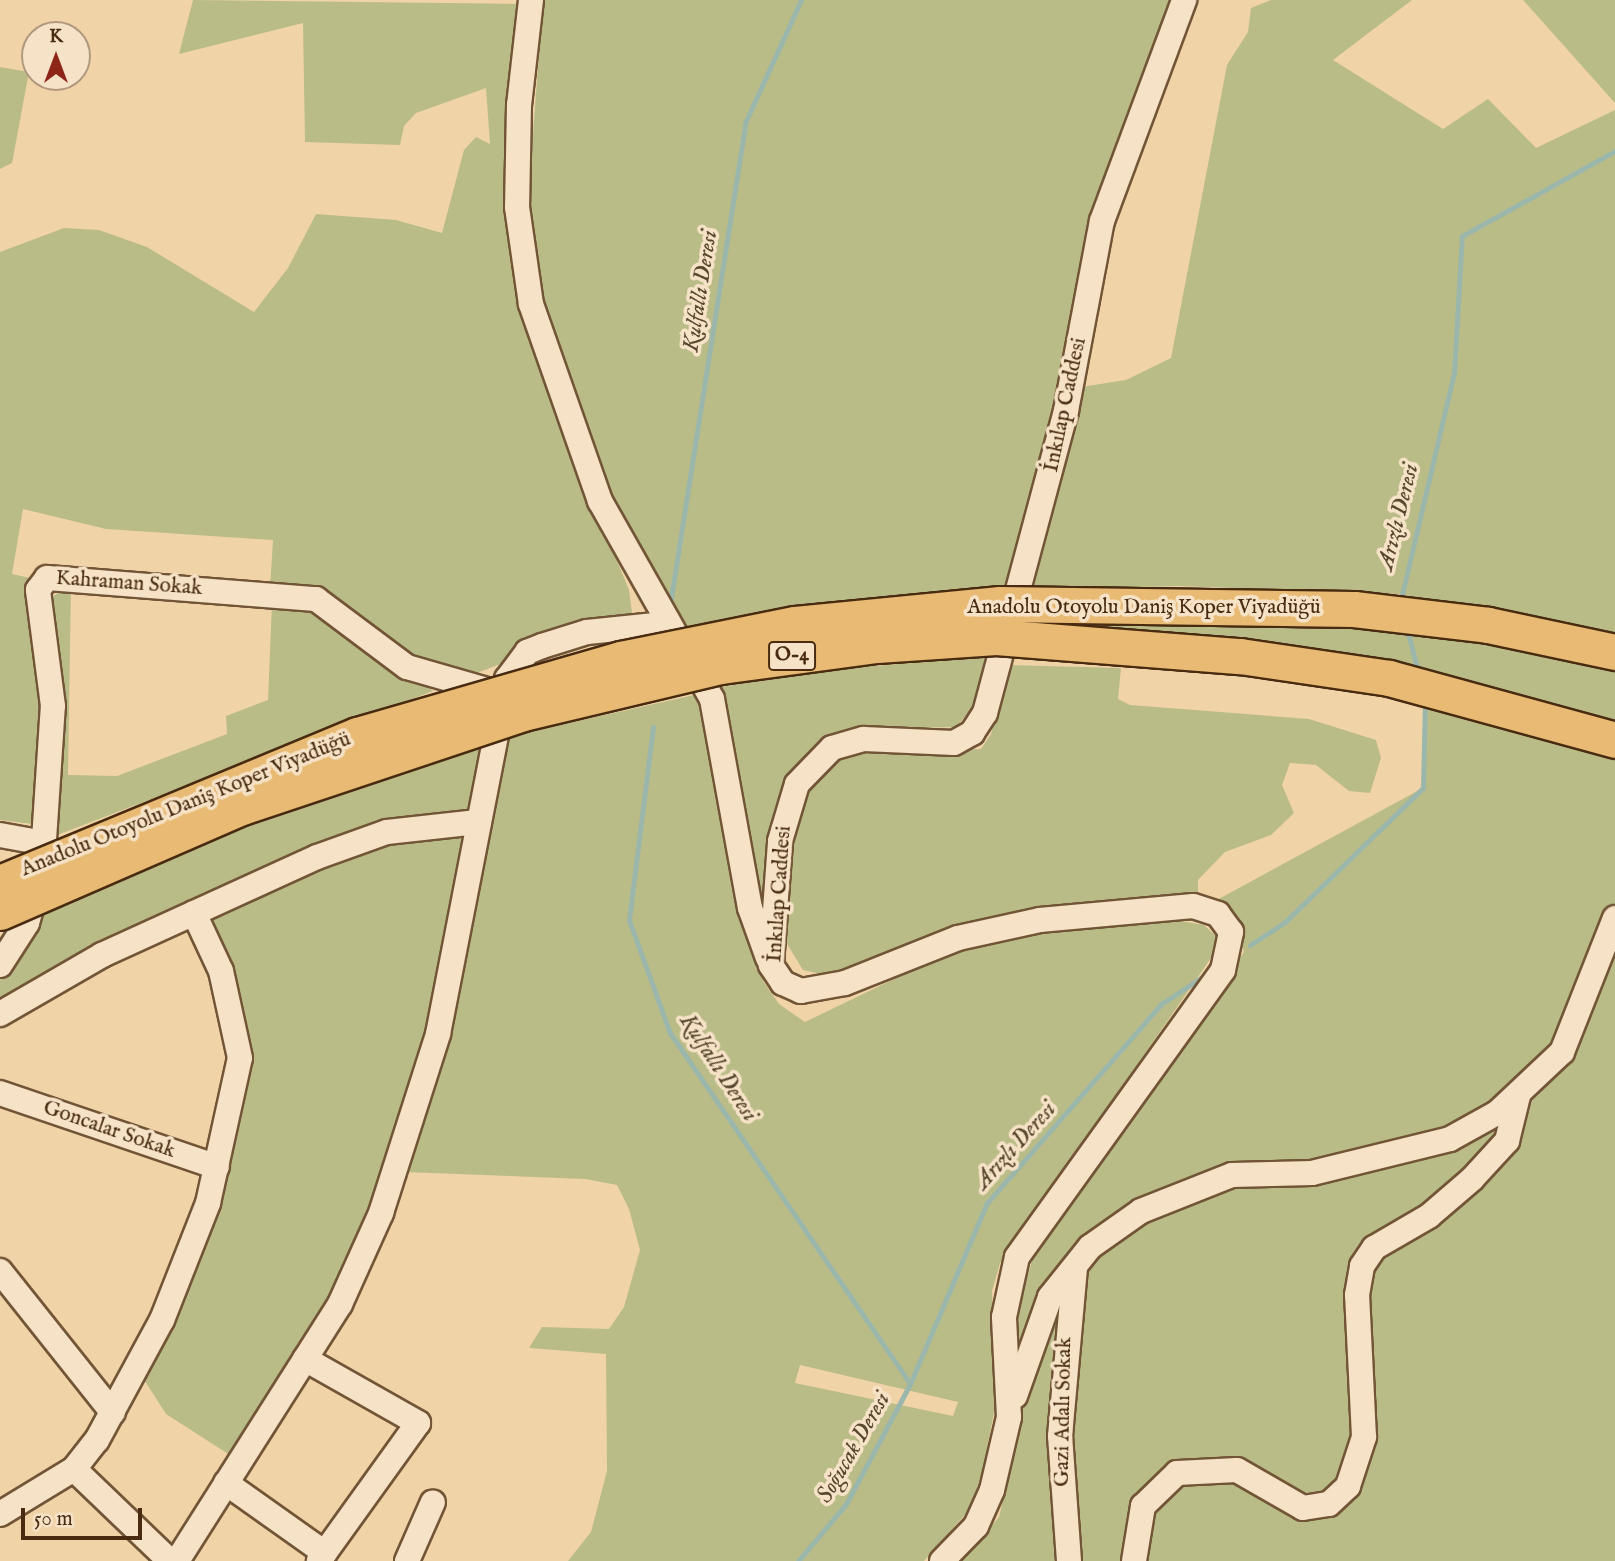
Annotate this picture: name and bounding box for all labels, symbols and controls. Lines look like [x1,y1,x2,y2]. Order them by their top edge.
north arrow [21,21,91,91]
text: K [49,25,63,49]
water label: Kulfallı Deresi [678,228,724,354]
street label: İnkılap Caddesi [1039,335,1093,475]
water label: Arızlı Deresi [1373,461,1425,573]
street label: Kahraman Sokak [55,566,203,602]
street label: Anadolu Otoyolu Daniş Koper Viyadüğü [967,595,1321,621]
road number: O-4 [768,640,816,671]
street label: Anadolu Otoyolu Daniş Koper Viyadüğü [17,727,355,883]
street label: İnkılap Caddesi [763,825,797,963]
water label: Kulfallı Deresi [673,1009,763,1127]
street label: Goncalar Sokak [40,1096,178,1164]
water label: Arızlı Deresi [969,1097,1063,1195]
street label: Gazi Adalı Sokak [1050,1337,1078,1487]
water label: Soğucak Deresi [811,1388,897,1508]
scale bar [24,1494,145,1538]
text: 50 m [34,1506,73,1533]

